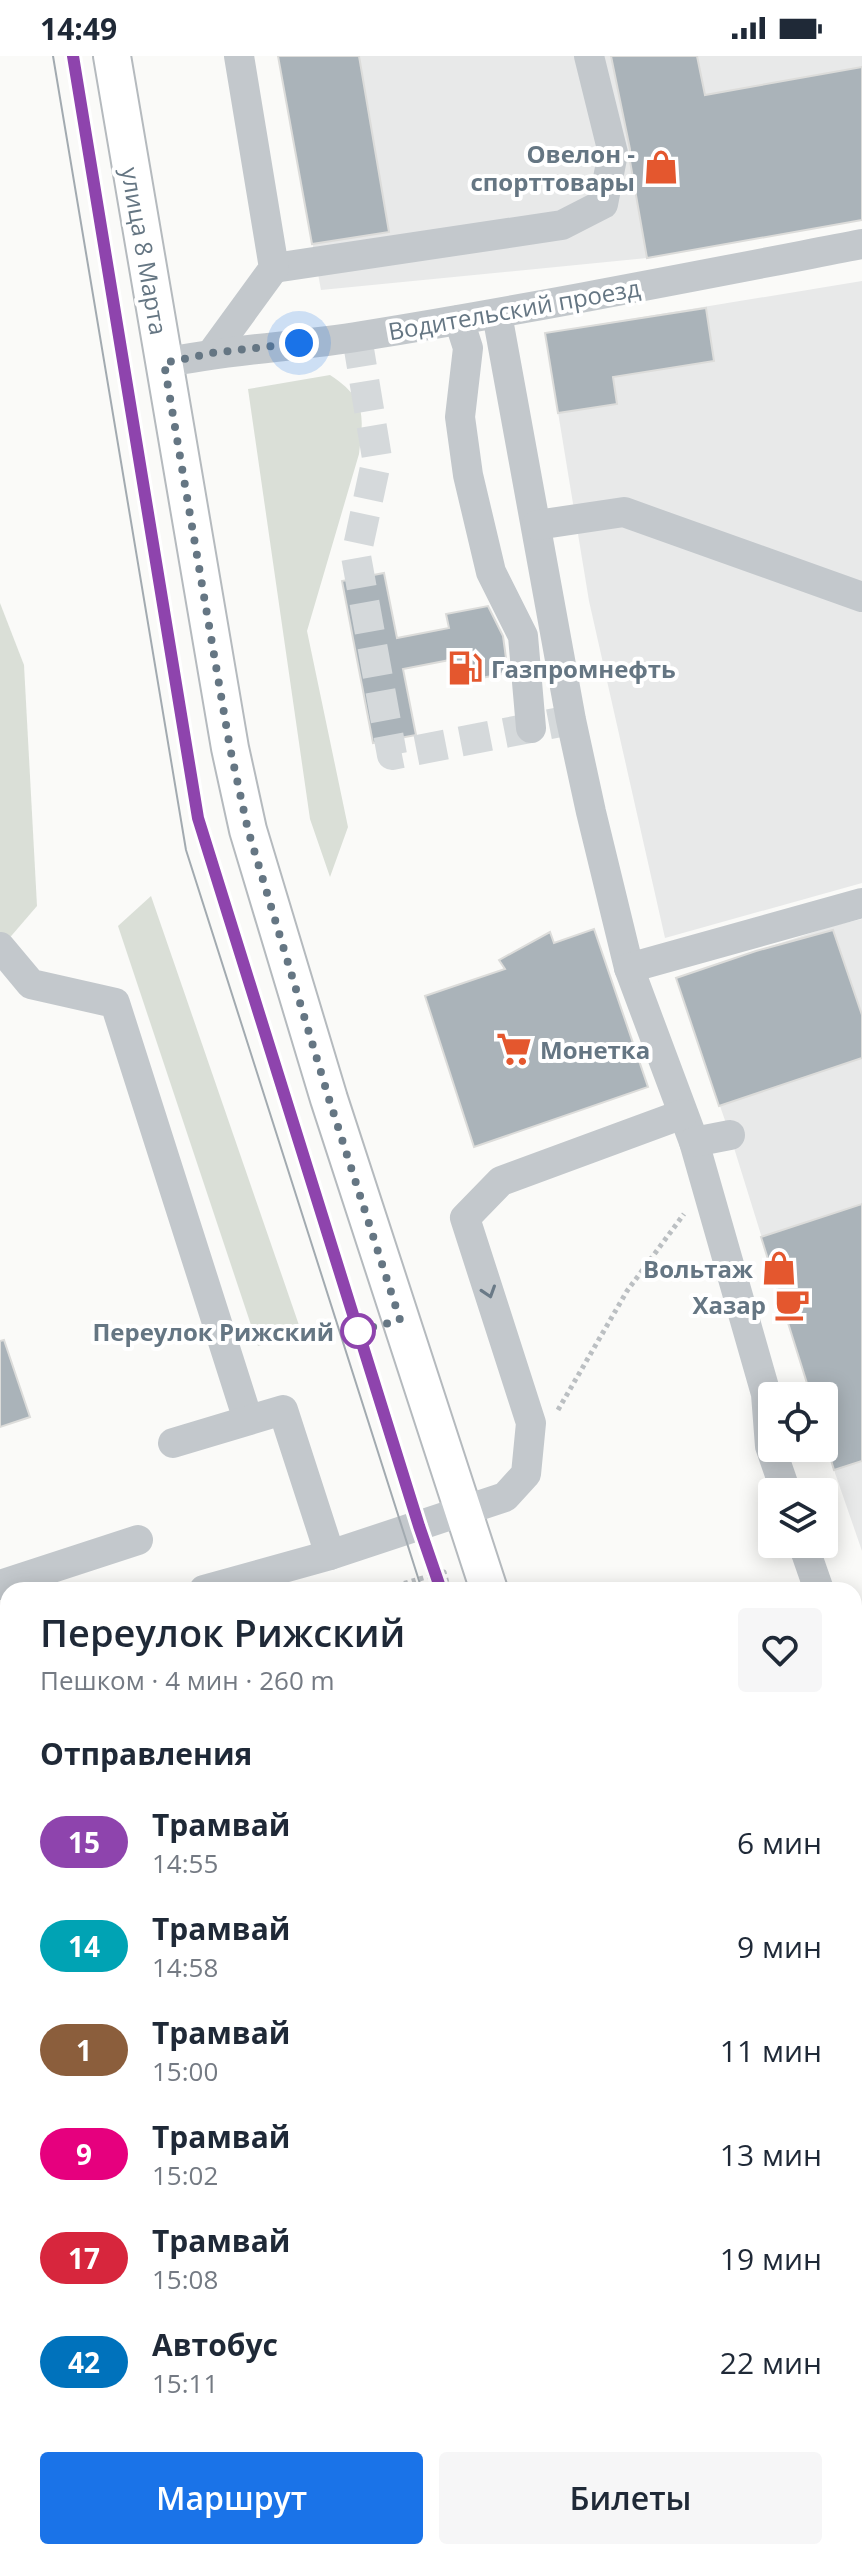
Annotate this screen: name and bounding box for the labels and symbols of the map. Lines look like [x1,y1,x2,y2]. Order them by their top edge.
place label: Овелон - спорттовары [470,137,635,198]
shop icon: Овелон - спорттовары [642,148,680,186]
street label: улица 8 Марта [114,165,176,337]
street label: Водительский проезд [385,271,643,347]
your location [279,323,319,363]
fuel station icon: Газпромнефть [446,649,484,687]
place label: Газпромнефть [491,652,676,685]
supermarket icon: Монетка [495,1030,533,1068]
place label: Монетка [540,1033,650,1066]
shop icon: Вольтаж [760,1249,798,1287]
place label: Вольтаж [643,1252,753,1285]
one-way arrow [480,1285,496,1298]
cafe icon: Хазар [773,1285,811,1323]
place label: Хазар [692,1288,766,1321]
marker: Переулок Рижский [341,1314,375,1348]
place label: Переулок Рижский [92,1315,334,1348]

